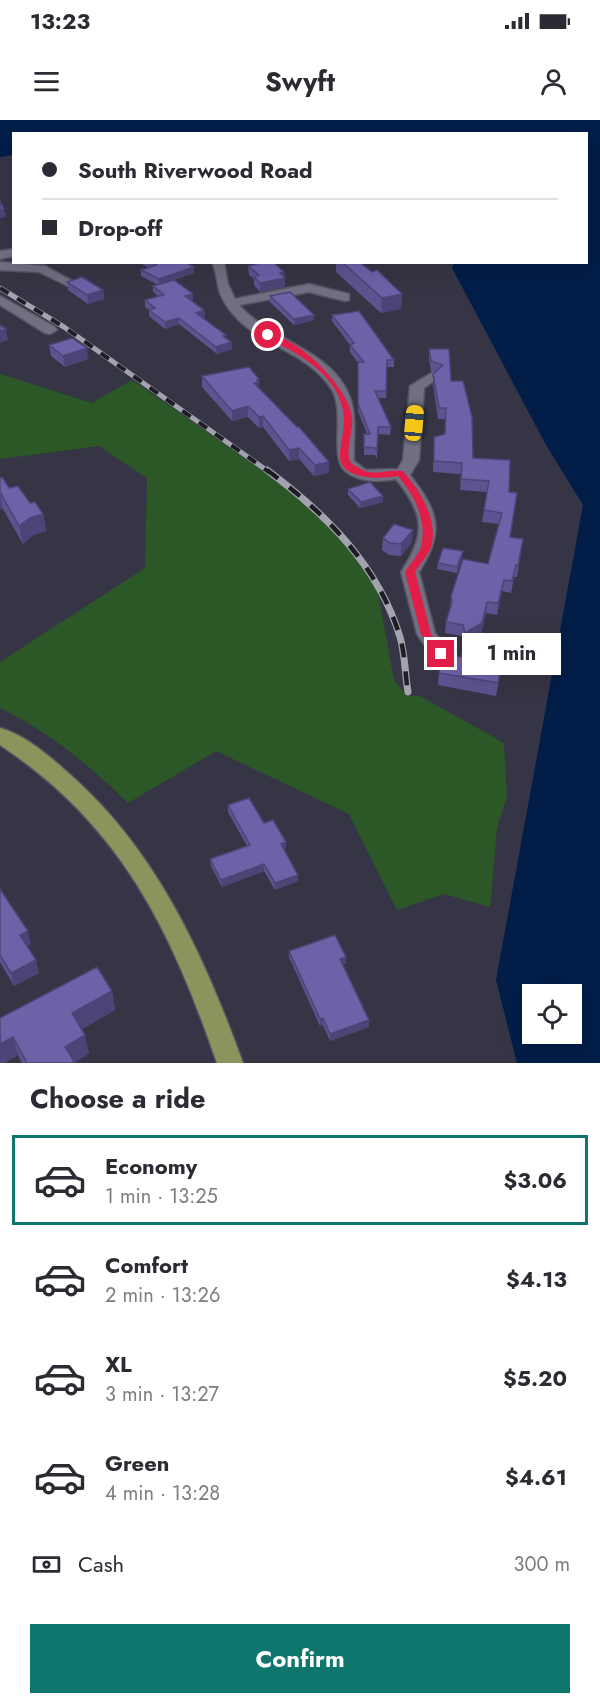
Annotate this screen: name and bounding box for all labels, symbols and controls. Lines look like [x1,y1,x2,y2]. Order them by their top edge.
text: 13:23 [30,5,90,37]
text: Swyft [265,62,335,101]
icon: menu [30,65,63,98]
icon: person [537,65,570,98]
text: South Riverwood Road [78,154,313,186]
text: Drop-off [78,212,162,244]
route start [254,321,281,348]
car [403,404,425,442]
callout: 1 min [462,633,561,675]
text: 1 min [487,639,536,668]
route end [427,640,454,667]
map controls [522,984,582,1044]
button: locate [522,984,582,1044]
text: Choose a ride [30,1079,205,1118]
text: Economy [105,1150,197,1182]
icon: car [33,1153,87,1207]
text: $3.06 [504,1164,567,1196]
text: 1 min · 13:25 [105,1182,218,1211]
text: Comfort [105,1249,188,1281]
icon: car [33,1252,87,1306]
text: $4.13 [506,1263,567,1295]
text: 2 min · 13:26 [105,1281,221,1310]
text: XL [105,1348,132,1380]
icon: car [33,1351,87,1405]
text: $5.20 [503,1362,567,1394]
text: 3 min · 13:27 [105,1380,219,1409]
text: Green [105,1447,169,1479]
icon: car [33,1450,87,1504]
text: $4.61 [505,1461,567,1493]
text: 4 min · 13:28 [105,1479,220,1508]
icon: cash [30,1548,63,1581]
text: Cash [78,1548,124,1580]
text: 300 m [513,1550,570,1579]
button: Confirm [30,1624,570,1693]

